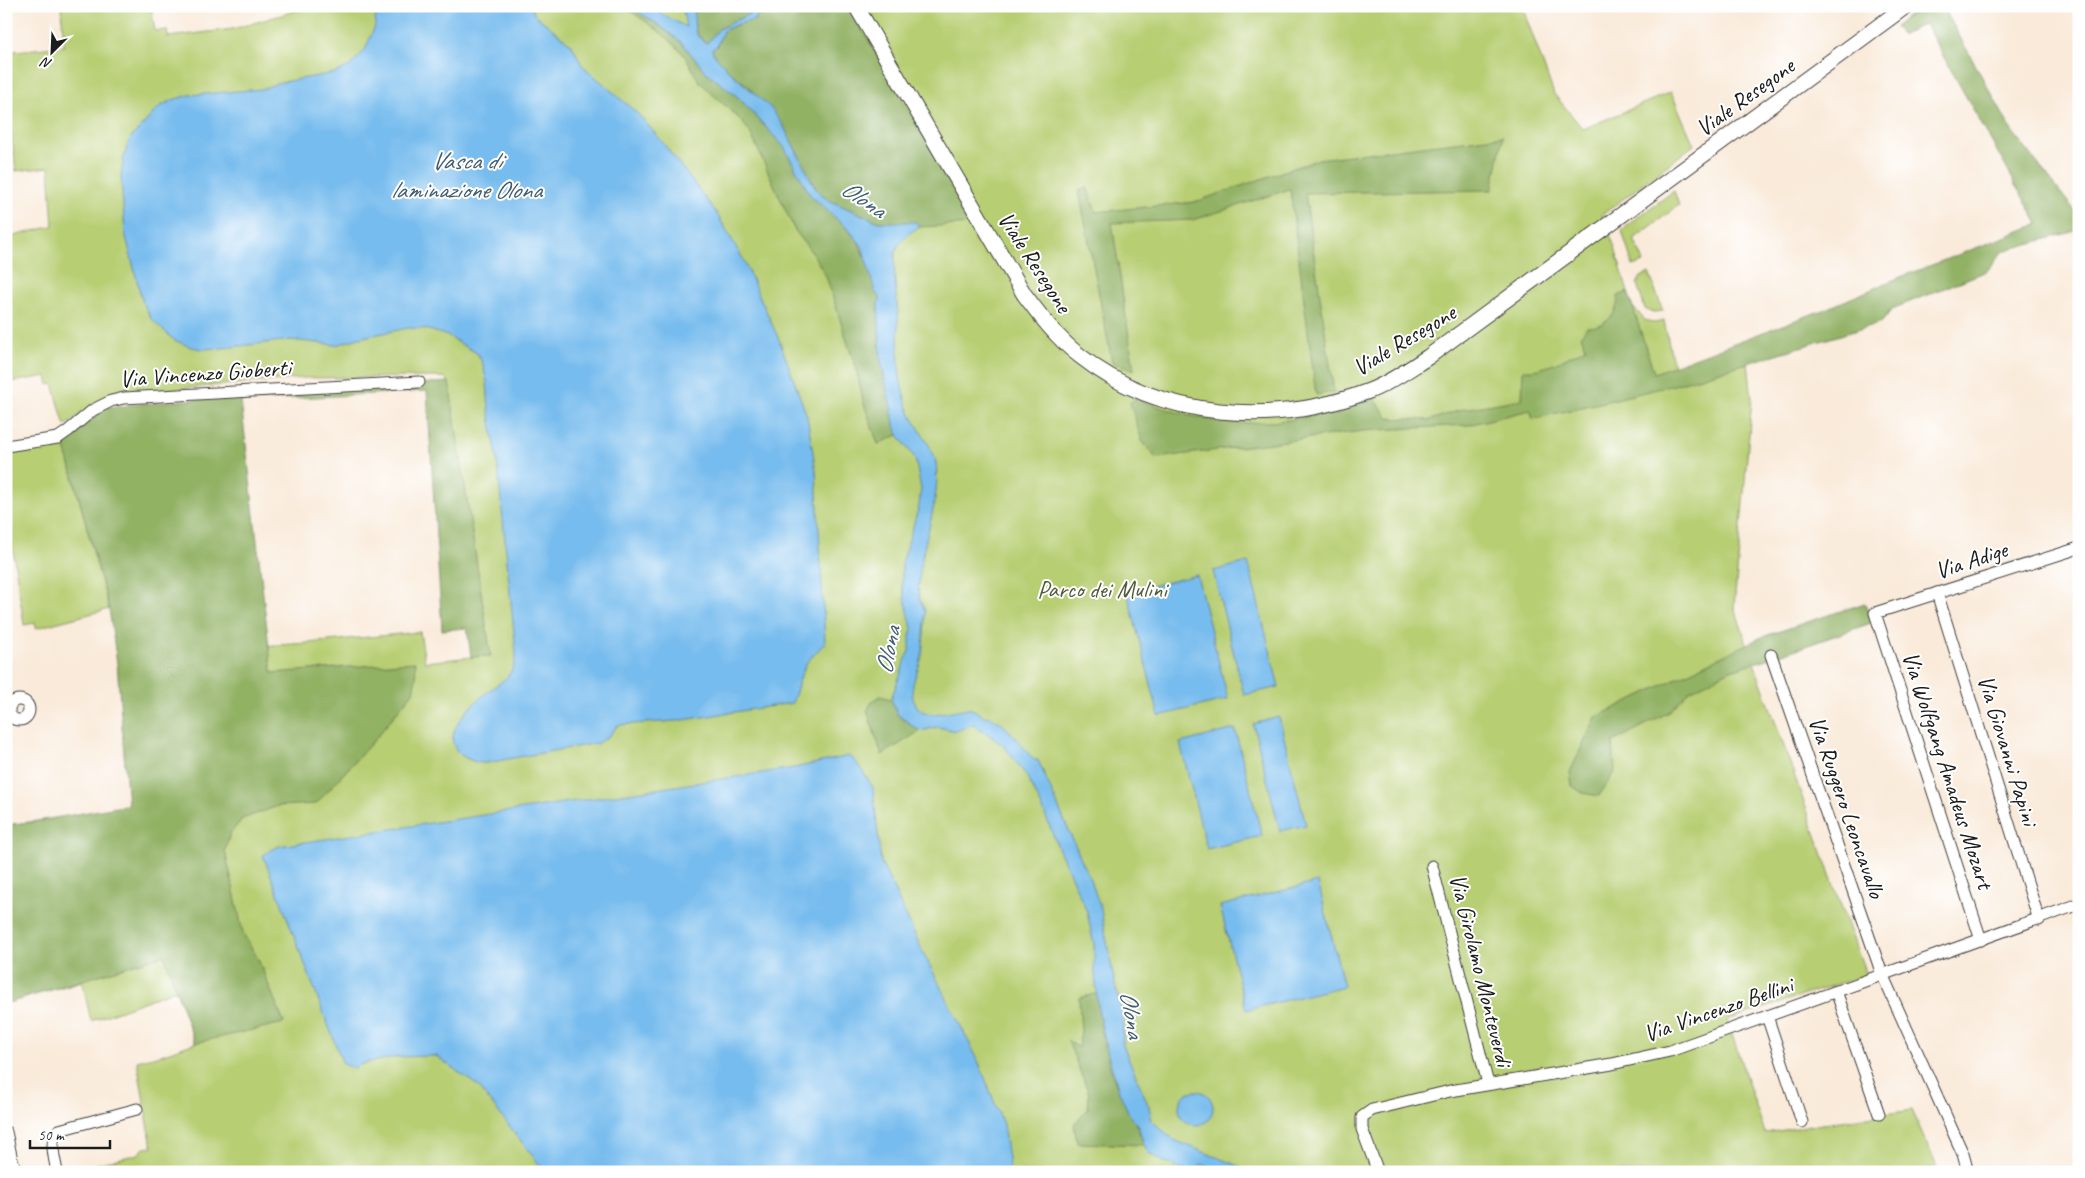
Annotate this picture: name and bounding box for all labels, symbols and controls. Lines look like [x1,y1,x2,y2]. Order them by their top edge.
north arrow [28,28,78,78]
street label: Viale Resegone [1690,50,1802,143]
text: N [37,53,54,73]
water label: Vasca di laminazione Olona [391,145,543,206]
water label: Olona [835,172,894,226]
street label: Viale Resegone [991,206,1080,320]
street label: Viale Resegone [1347,296,1463,382]
street label: Via Vincenzo Gioberti [118,352,295,394]
street label: Via Adige [1931,534,2013,586]
park label: Parco dei Mulini [1037,574,1169,604]
water label: Olona [868,622,909,676]
street label: Via Wolfgang Amadeus Mozart [1895,648,2001,894]
street label: Via Giovanni Papini [1971,671,2046,832]
street label: Via Ruggero Leoncavallo [1802,712,1893,903]
street label: Via Girolamo Monteverdi [1443,871,1520,1072]
street label: Via Vincenzo Bellini [1639,969,1799,1049]
water label: Olona [1112,988,1152,1042]
scale bar [30,1118,110,1150]
text: 50 m [38,1126,65,1145]

